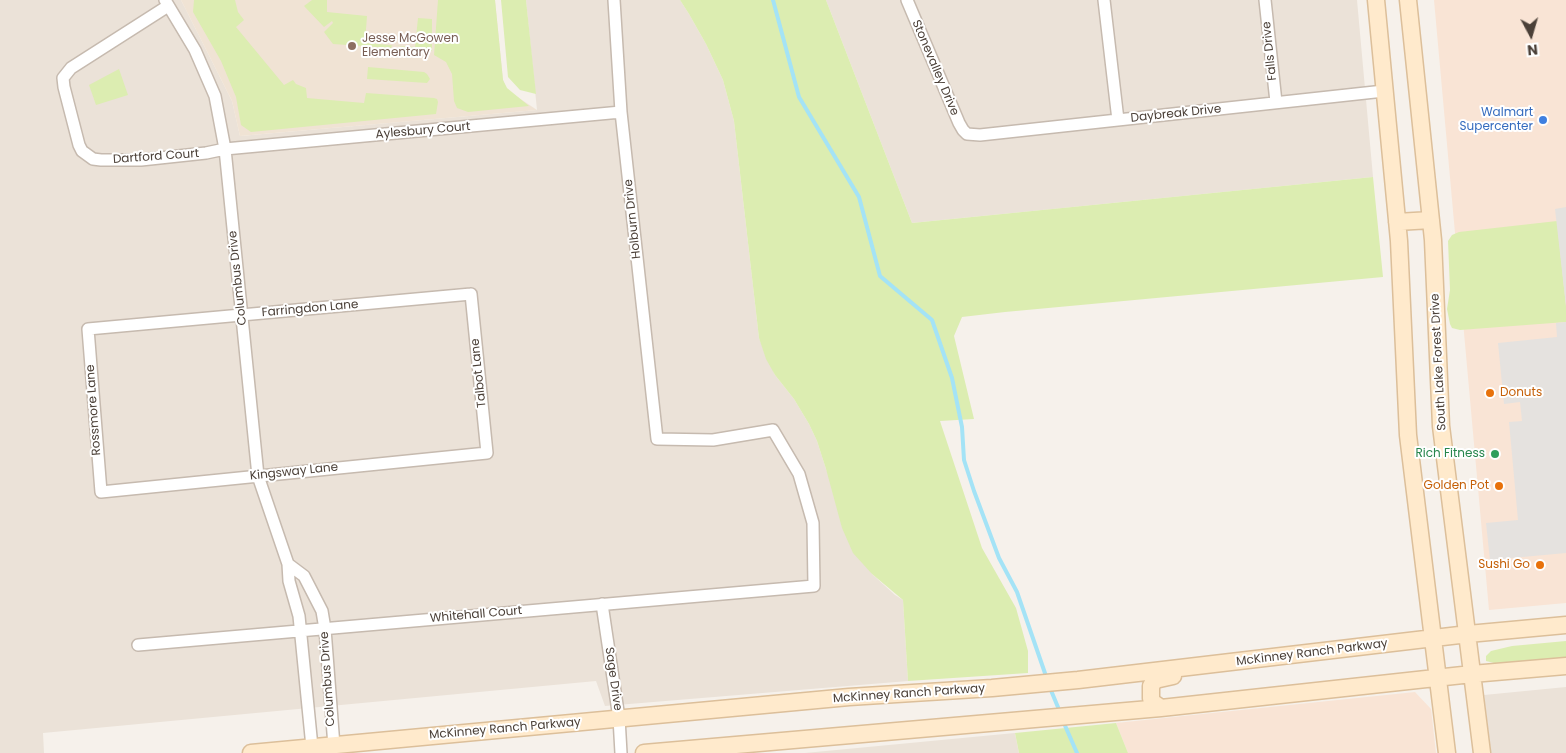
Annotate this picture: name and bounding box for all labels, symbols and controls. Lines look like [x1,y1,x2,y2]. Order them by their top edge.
north arrow [1506,10,1556,60]
street label: Stonevalley Drive [908,18,962,118]
street label: Falls Drive [1260,21,1280,81]
place label: Jesse McGowen Elementary [362,32,459,60]
text: N [1526,39,1539,60]
marker: Jesse McGowen Elementary [346,40,358,52]
street label: Daybreak Drive [1130,102,1222,126]
place label: Walmart Supercenter [1460,106,1533,134]
marker: Walmart Supercenter [1537,114,1549,126]
street label: Aylesbury Court [375,120,471,142]
street label: Dartford Court [112,147,200,167]
street label: Holburn Drive [622,178,644,260]
street label: Columbus Drive [226,230,250,326]
street label: South Lake Forest Drive [1428,293,1450,431]
street label: Farringdon Lane [261,298,359,320]
street label: Talbot Lane [468,338,490,408]
street label: Rossmore Lane [84,364,104,456]
place label: Donuts [1500,386,1542,400]
marker: Donuts [1484,387,1496,399]
place label: Rich Fitness [1416,447,1485,461]
marker: Rich Fitness [1489,448,1501,460]
street label: Kingsway Lane [249,460,339,484]
place label: Golden Pot [1424,479,1489,493]
marker: Golden Pot [1493,480,1505,492]
place label: Sushi Go [1478,558,1530,572]
marker: Sushi Go [1534,559,1546,571]
street label: Whitehall Court [429,604,523,626]
street label: Columbus Drive [317,631,339,727]
street label: McKinney Ranch Parkway [1236,637,1388,669]
street label: Sage Drive [601,646,625,712]
street label: McKinney Ranch Parkway [833,682,985,706]
street label: McKinney Ranch Parkway [429,715,581,743]

